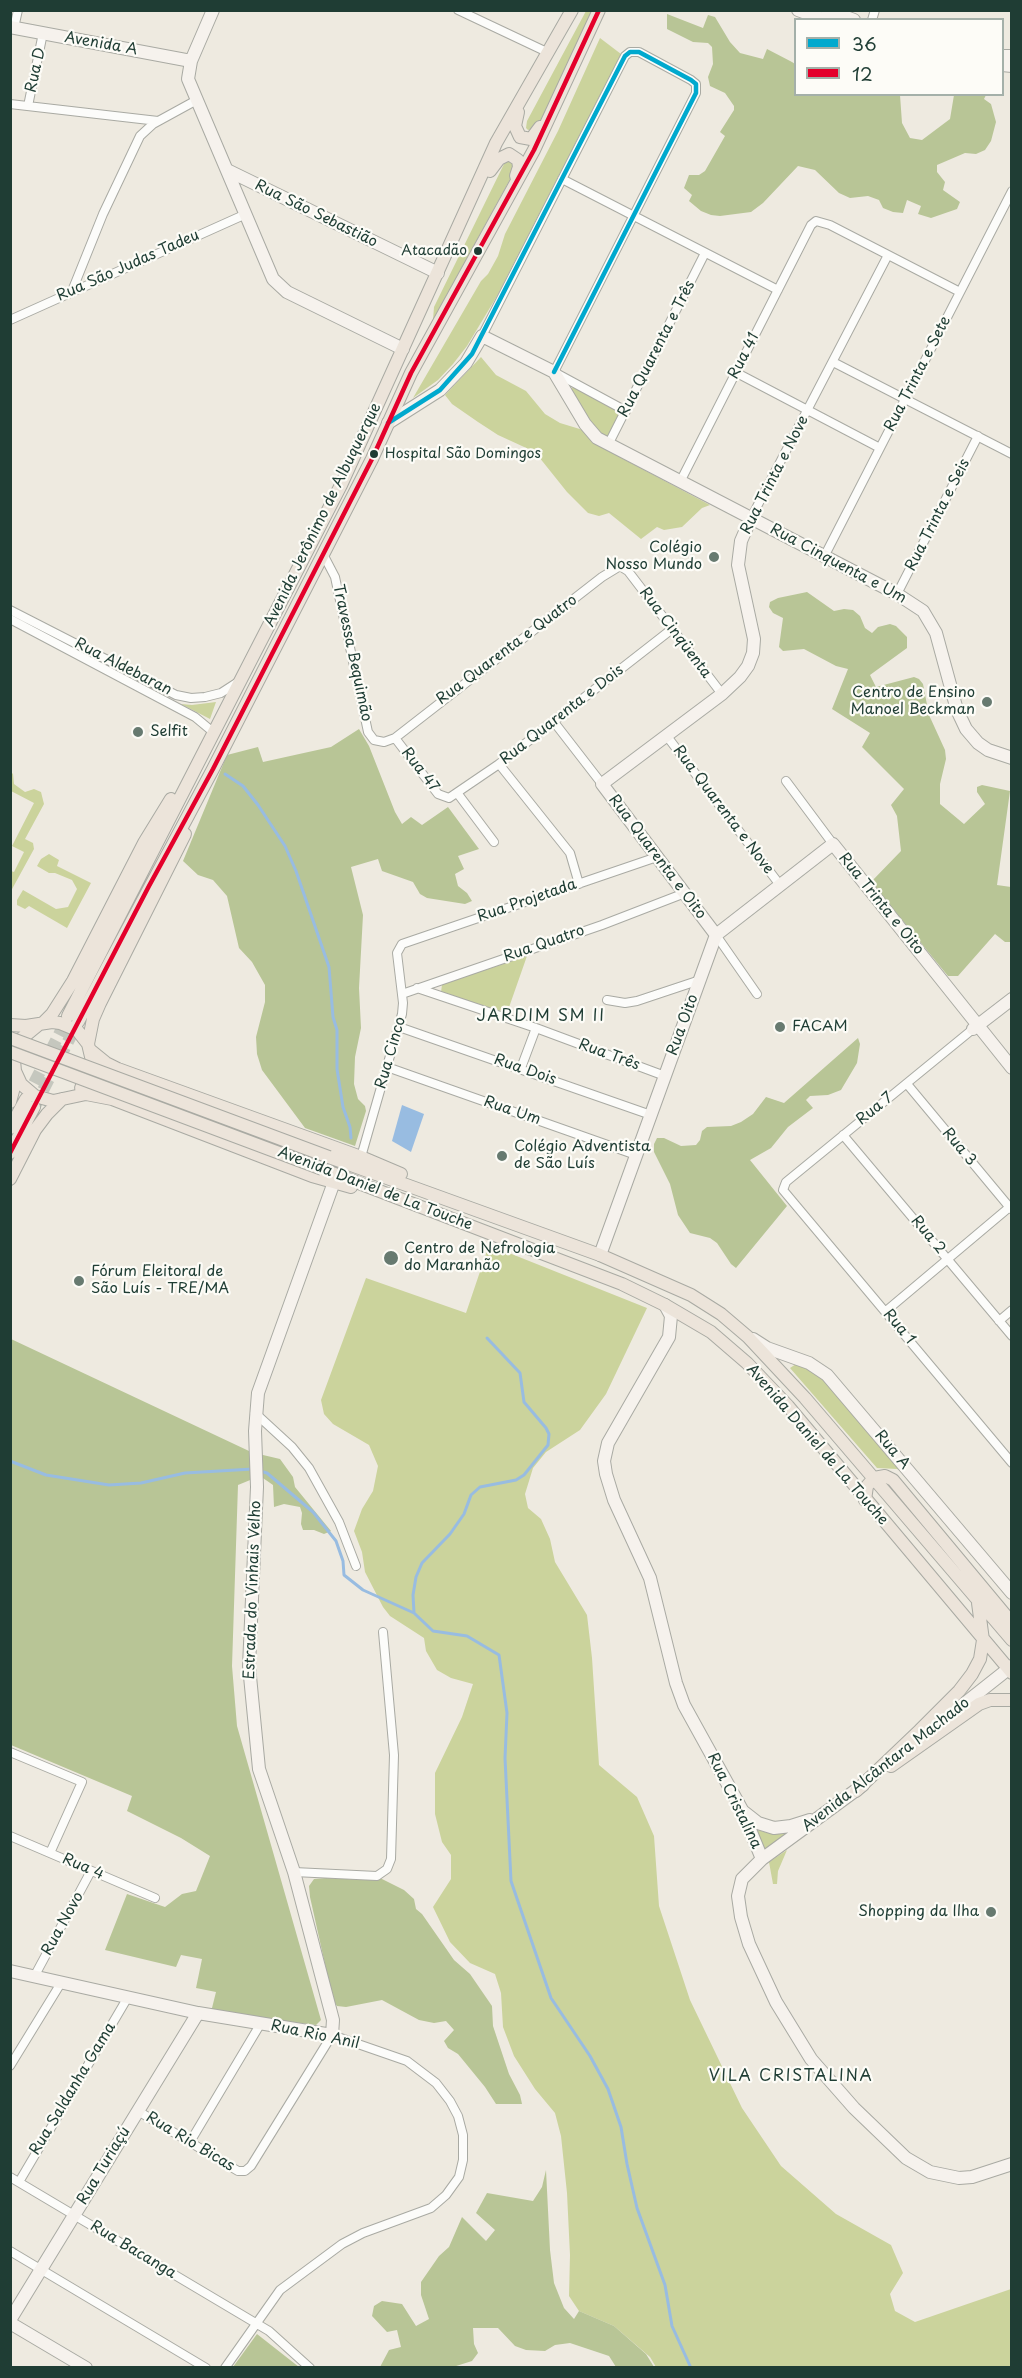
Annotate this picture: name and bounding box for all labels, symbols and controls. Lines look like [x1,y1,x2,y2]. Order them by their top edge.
legend [794,18,1004,96]
street label: Avenida A [63,29,139,59]
text: 36 [852,30,877,57]
street label: Rua D [22,46,50,94]
text: 12 [852,60,873,87]
street label: Rua São Sebastião [252,176,380,252]
street label: Rua São Judas Tadeu [54,226,202,306]
place label: Atacadão [401,243,467,259]
marker: Atacadão [472,245,484,257]
street label: Rua Quarenta e Três [615,278,699,420]
street label: Rua Trinta e Sete [881,313,955,435]
street label: Rua 41 [725,330,763,382]
street label: Avenida Jerônimo de Albuquerque [261,400,385,630]
street label: Rua Trinta e Nove [737,413,813,537]
place label: Hospital São Domingos [385,446,541,462]
marker: Hospital São Domingos [368,448,380,460]
street label: Rua Trinta e Seis [902,456,974,574]
street label: Rua Cinquenta e Um [767,520,909,608]
place label: Colégio Nosso Mundo [606,539,702,574]
marker: Colégio Nosso Mundo [707,550,721,564]
street label: Travessa Bequimão [329,583,375,723]
street label: Rua Cinqüenta [635,584,715,682]
street label: Rua Quarenta e Quatro [433,591,581,709]
street label: Rua Aldebaran [71,635,175,699]
street label: Rua Quarenta e Dois [497,661,627,769]
place label: Centro de Ensino Manoel Beckman [850,684,975,719]
marker: Centro de Ensino Manoel Beckman [980,695,994,709]
place label: Selfit [150,723,188,741]
marker: Selfit [131,725,145,739]
street label: Rua Quarenta e Nove [669,742,777,878]
street label: Rua 47 [397,744,443,796]
street label: Rua Quarenta e Oito [604,791,710,923]
street label: Rua Trinta e Oito [835,850,927,958]
street label: Rua Projetada [475,876,579,926]
street label: Rua Quatro [501,922,587,966]
street label: Rua Oito [664,992,702,1058]
district label: JARDIM SM II [477,1007,605,1027]
street label: Rua Cinco [372,1015,410,1091]
place label: FACAM [792,1018,848,1036]
marker: FACAM [773,1020,787,1034]
street label: Rua Três [576,1036,642,1074]
street label: Rua Dois [491,1051,559,1089]
street label: Rua 7 [853,1089,897,1129]
street label: Rua Um [481,1093,543,1129]
street label: Rua 3 [938,1125,980,1169]
place label: Colégio Adventista de São Luís [514,1138,651,1173]
street label: Avenida Daniel de La Touche [275,1144,475,1234]
marker: Colégio Adventista de São Luís [495,1149,509,1163]
street label: Rua 2 [907,1212,949,1258]
place label: Centro de Nefrologia do Maranhão [404,1240,555,1275]
marker: Centro de Nefrologia do Maranhão [382,1249,400,1267]
place label: Fórum Eleitoral de São Luís - TRE/MA [91,1263,229,1298]
marker: Fórum Eleitoral de São Luís - TRE/MA [72,1274,86,1288]
street label: Rua 1 [879,1306,919,1348]
street label: Avenida Daniel de La Touche [742,1361,892,1529]
street label: Rua A [871,1427,913,1473]
street label: Estrada do Vinhais Velho [241,1500,265,1680]
street label: Avenida Alcântara Machado [799,1694,973,1836]
street label: Rua Cristalina [703,1750,765,1852]
street label: Rua 4 [59,1850,107,1884]
street label: Rua Novo [38,1889,88,1959]
place label: Shopping da Ilha [858,1903,979,1921]
marker: Shopping da Ilha [984,1905,998,1919]
street label: Rua Rio Anil [269,2017,361,2053]
street label: Rua Saldanha Gama [26,2019,120,2159]
district label: VILA CRISTALINA [710,2067,872,2087]
street label: Rua Rio Bicas [142,2108,238,2176]
street label: Rua Turiaçú [74,2124,134,2208]
street label: Rua Bacanga [87,2217,179,2283]

